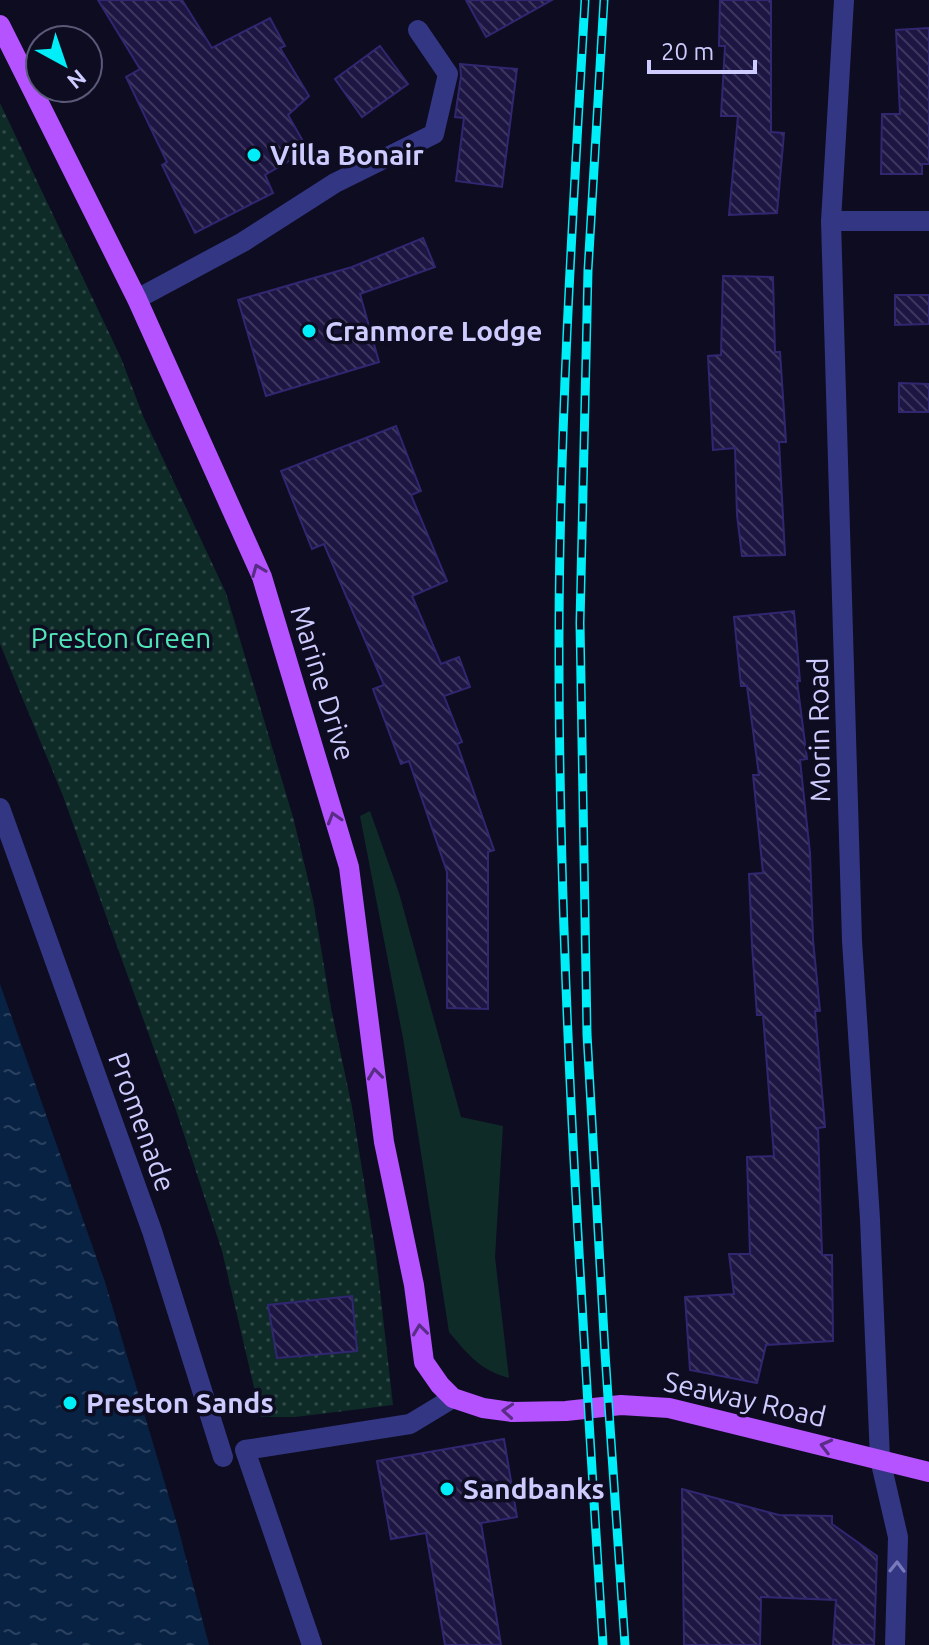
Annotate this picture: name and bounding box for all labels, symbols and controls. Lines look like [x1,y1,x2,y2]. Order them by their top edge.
north arrow [24,24,104,104]
scale bar [649,24,755,74]
text: 20 m [661,38,714,65]
text: N [63,65,92,95]
place label: Villa Bonair [270,139,424,170]
marker: Villa Bonair [245,146,263,164]
place label: Cranmore Lodge [325,315,542,346]
marker: Cranmore Lodge [300,322,318,340]
one-way arrow [252,563,268,578]
street label: Marine Drive [285,602,362,764]
park label: Preston Green [31,622,211,653]
street label: Morin Road [802,657,835,803]
one-way arrow [327,812,343,826]
street label: Promenade [103,1048,182,1196]
one-way arrow [367,1068,384,1081]
one-way arrow [412,1323,429,1337]
street label: Seaway Road [661,1365,829,1432]
place label: Preston Sands [86,1387,274,1418]
marker: Preston Sands [61,1394,79,1412]
one-way arrow [502,1403,515,1420]
one-way arrow [820,1439,834,1456]
place label: Sandbanks [463,1473,605,1504]
marker: Sandbanks [438,1480,456,1498]
one-way arrow [888,1560,906,1573]

